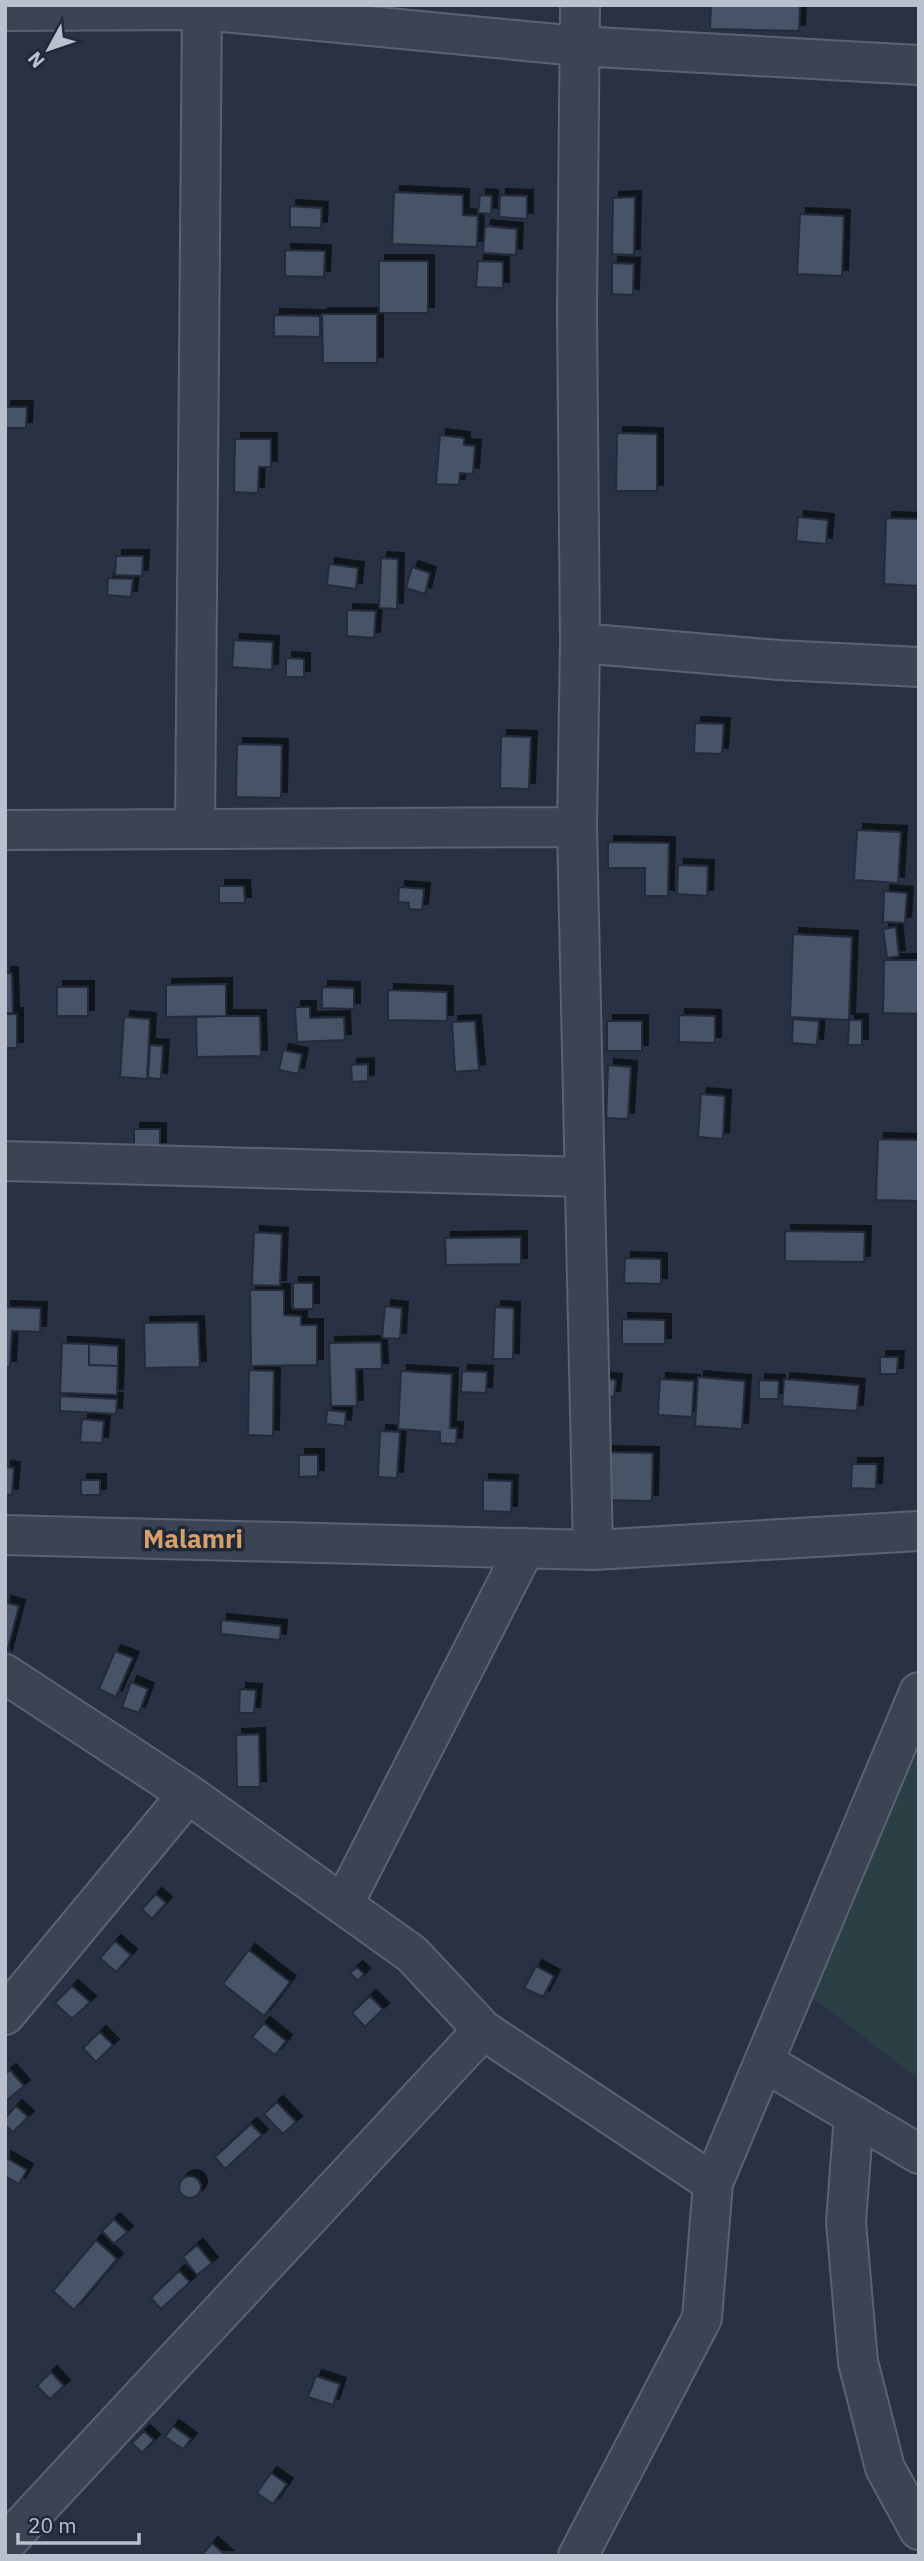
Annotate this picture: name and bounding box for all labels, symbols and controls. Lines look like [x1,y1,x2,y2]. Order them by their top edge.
north arrow [14,14,84,84]
text: N [22,47,50,73]
district label: Malamri [143,1521,243,1555]
scale bar [18,2502,138,2546]
text: 20 m [28,2511,77,2539]

